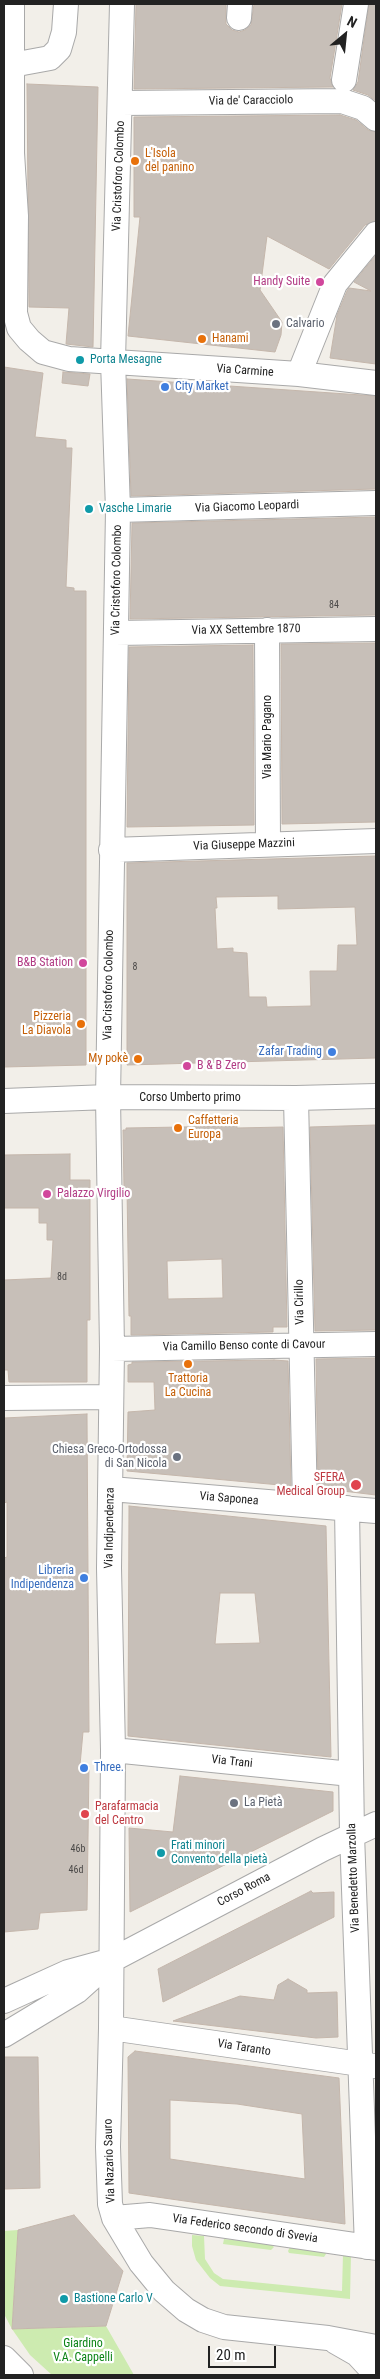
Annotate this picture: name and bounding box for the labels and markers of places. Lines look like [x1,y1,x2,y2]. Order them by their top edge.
place label: L'Isola del panino [145,147,194,175]
marker: L'Isola del panino [129,155,141,167]
place label: Handy Suite [253,275,310,289]
marker: Handy Suite [314,276,326,288]
place label: Calvario [286,317,325,331]
marker: Calvario [270,318,282,330]
place label: Hanami [212,332,249,346]
marker: Hanami [196,333,208,345]
place label: Porta Mesagne [90,353,162,367]
marker: Porta Mesagne [74,354,86,366]
place label: City Market [175,380,229,394]
marker: City Market [159,381,171,393]
place label: Vasche Limarie [99,502,172,516]
marker: Vasche Limarie [83,503,95,515]
place label: B&B Station [17,956,73,970]
marker: B&B Station [77,957,89,969]
place label: Pizzeria La Diavola [22,1010,71,1038]
marker: Pizzeria La Diavola [75,1018,87,1030]
place label: Zafar Trading [259,1045,322,1059]
marker: Zafar Trading [326,1046,338,1058]
place label: My pokè [88,1052,128,1066]
marker: My pokè [132,1053,144,1065]
place label: B & B Zero [197,1059,246,1073]
marker: B & B Zero [181,1060,193,1072]
place label: Caffetteria Europa [188,1114,239,1142]
marker: Caffetteria Europa [172,1122,184,1134]
place label: Palazzo Virgilio [57,1187,130,1201]
marker: Palazzo Virgilio [41,1188,53,1200]
marker: Trattoria La Cucina [182,1358,194,1370]
place label: Trattoria La Cucina [165,1372,211,1400]
place label: Chiesa Greco-Ortodossa di San Nicola [52,1443,167,1471]
marker: Chiesa Greco-Ortodossa di San Nicola [171,1451,183,1463]
place label: SFERA Medical Group [276,1471,345,1499]
marker: SFERA Medical Group [349,1478,363,1492]
place label: Libreria Indipendenza [11,1564,74,1592]
marker: Libreria Indipendenza [78,1572,90,1584]
place label: Three. [94,1761,124,1775]
marker: Three. [78,1762,90,1774]
place label: La Pietà [244,1796,283,1810]
marker: La Pietà [228,1797,240,1809]
place label: Parafarmacia del Centro [95,1800,159,1828]
marker: Parafarmacia del Centro [79,1808,91,1820]
place label: Frati minori Convento della pietà [171,1839,268,1867]
marker: Frati minori Convento della pietà [155,1847,167,1859]
place label: Bastione Carlo V [74,2292,153,2306]
marker: Bastione Carlo V [58,2293,70,2305]

